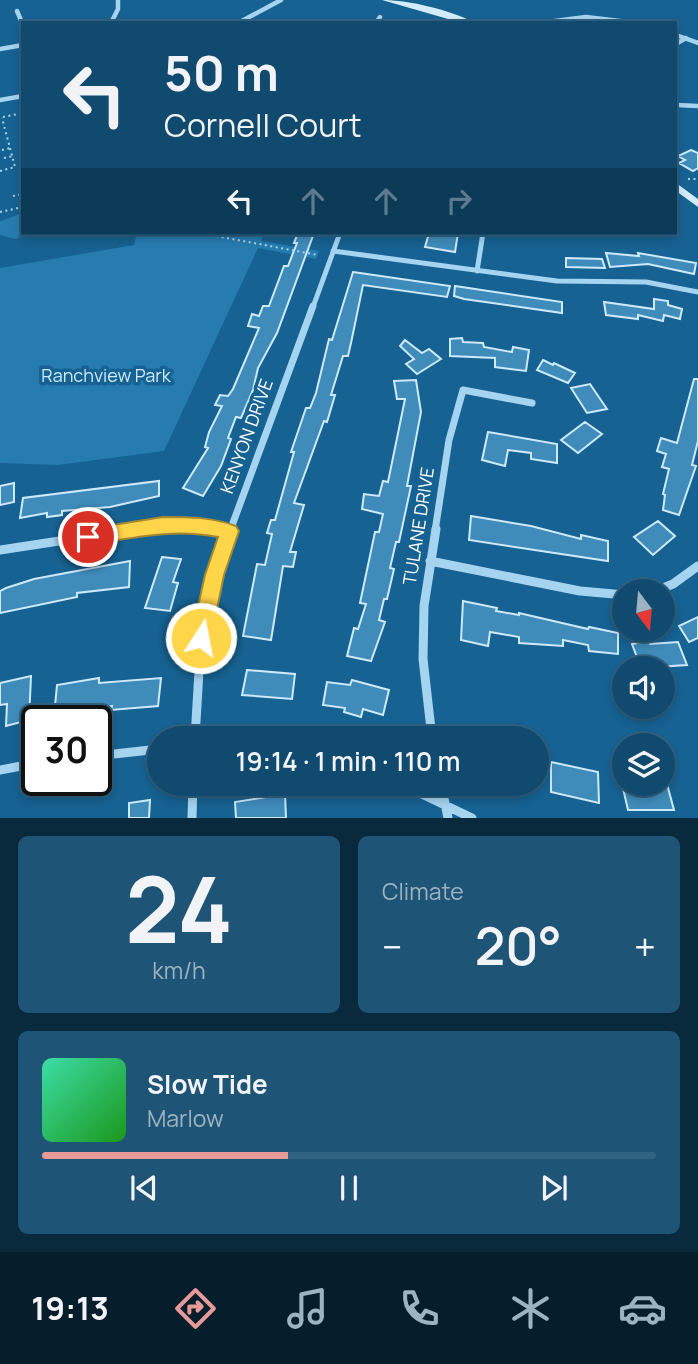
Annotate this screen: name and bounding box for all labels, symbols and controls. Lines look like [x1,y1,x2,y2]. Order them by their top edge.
text: 50 m [164,39,279,106]
icon: left [49,49,140,140]
text: Cornell Court [164,103,362,147]
icon: left [221,182,259,220]
icon: ahead [294,182,332,220]
icon: ahead [367,182,405,220]
icon: right [440,182,478,220]
park label: Ranchview Park [41,363,172,387]
street label: KENYON DRIVE [214,375,278,497]
street label: TULANE DRIVE [397,465,439,587]
pin [58,507,118,567]
icon: arrive [69,518,107,556]
north arrow [612,579,676,642]
map controls [612,579,675,796]
position arrow [164,601,238,675]
button: sound [612,656,675,719]
speed limit sign: 30 [21,705,112,796]
button: layers [612,733,675,796]
text: 19:14 · 1 min · 110 m [235,743,461,779]
text: 24 [125,846,233,970]
text: Climate [382,875,464,907]
text: 20° [475,910,562,981]
text: − [382,920,403,972]
text: + [634,920,656,972]
text: km/h [152,954,206,986]
text: Slow Tide [147,1066,268,1102]
text: Marlow [147,1102,224,1134]
icon: previous [125,1169,163,1207]
icon: pause [330,1169,368,1207]
icon: next [535,1169,573,1207]
icon: directions [171,1284,220,1333]
icon: music [283,1284,332,1333]
icon: phone [395,1284,444,1333]
icon: climate [506,1284,555,1333]
icon: car [618,1284,667,1333]
text: 19:13 [31,1286,109,1330]

